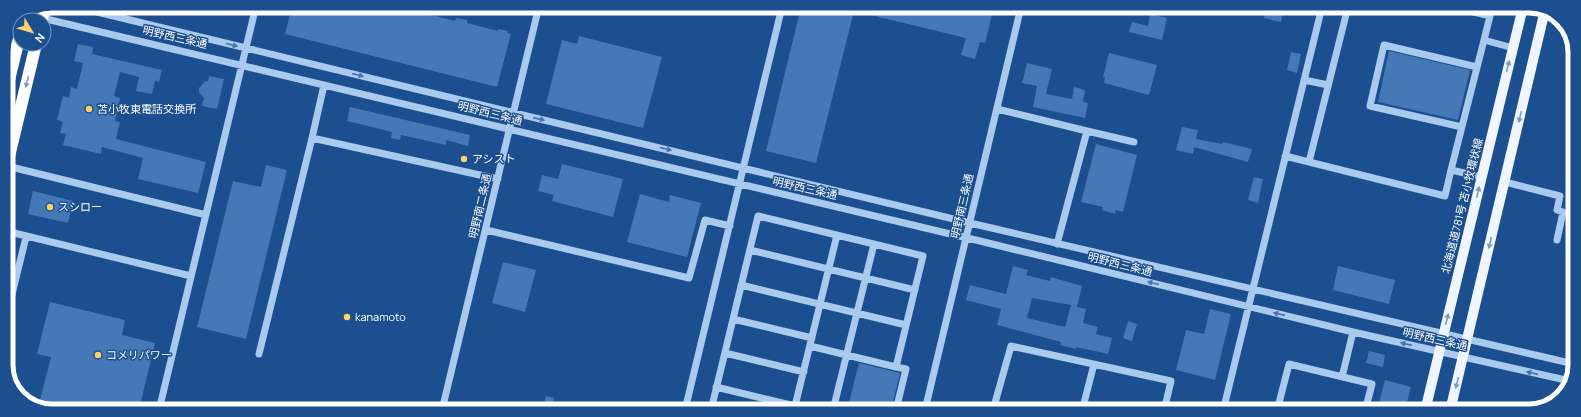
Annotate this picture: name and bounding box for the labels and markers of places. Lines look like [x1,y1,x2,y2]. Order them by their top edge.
place label: 苫小牧東電話交換所 [97,101,197,116]
marker: 苫小牧東電話交換所 [84,104,94,114]
place label: アシスト [472,151,516,166]
marker: アシスト [459,154,469,164]
place label: スシロー [58,199,102,214]
marker: スシロー [45,202,55,212]
place label: kanamoto [355,309,406,324]
marker: kanamoto [342,312,352,322]
place label: コメリパワー [106,347,172,362]
marker: コメリパワー [93,350,103,360]

